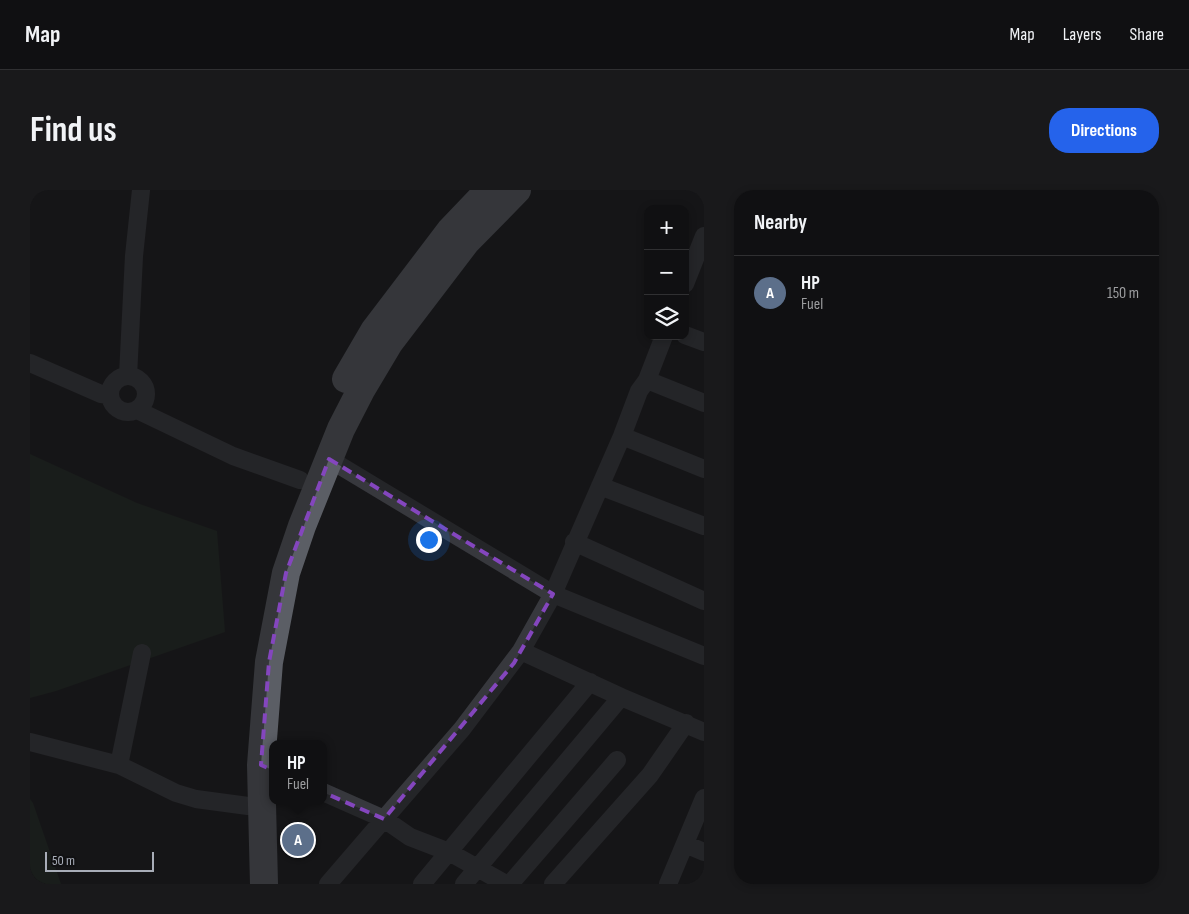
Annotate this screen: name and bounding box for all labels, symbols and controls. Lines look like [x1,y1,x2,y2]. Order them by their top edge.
text: Map [25,20,60,49]
text: Map [1010,24,1035,45]
text: Layers [1063,24,1102,45]
text: Share [1130,24,1164,45]
button: Directions [1049,108,1159,153]
text: Find us [30,109,117,152]
map controls [644,205,689,340]
button: + [644,205,689,250]
text: Nearby [754,210,807,235]
button: − [644,250,689,295]
text: HP [801,272,820,295]
text: A [766,284,774,303]
text: 150 m [1107,284,1139,303]
button: layers [644,295,689,340]
text: Fuel [801,295,823,314]
your location [416,527,442,553]
popup [269,740,327,805]
text: HP [287,752,306,775]
text: Fuel [287,775,309,794]
pin: A [282,821,314,859]
scale bar [45,849,154,872]
text: 50 m [52,852,75,869]

